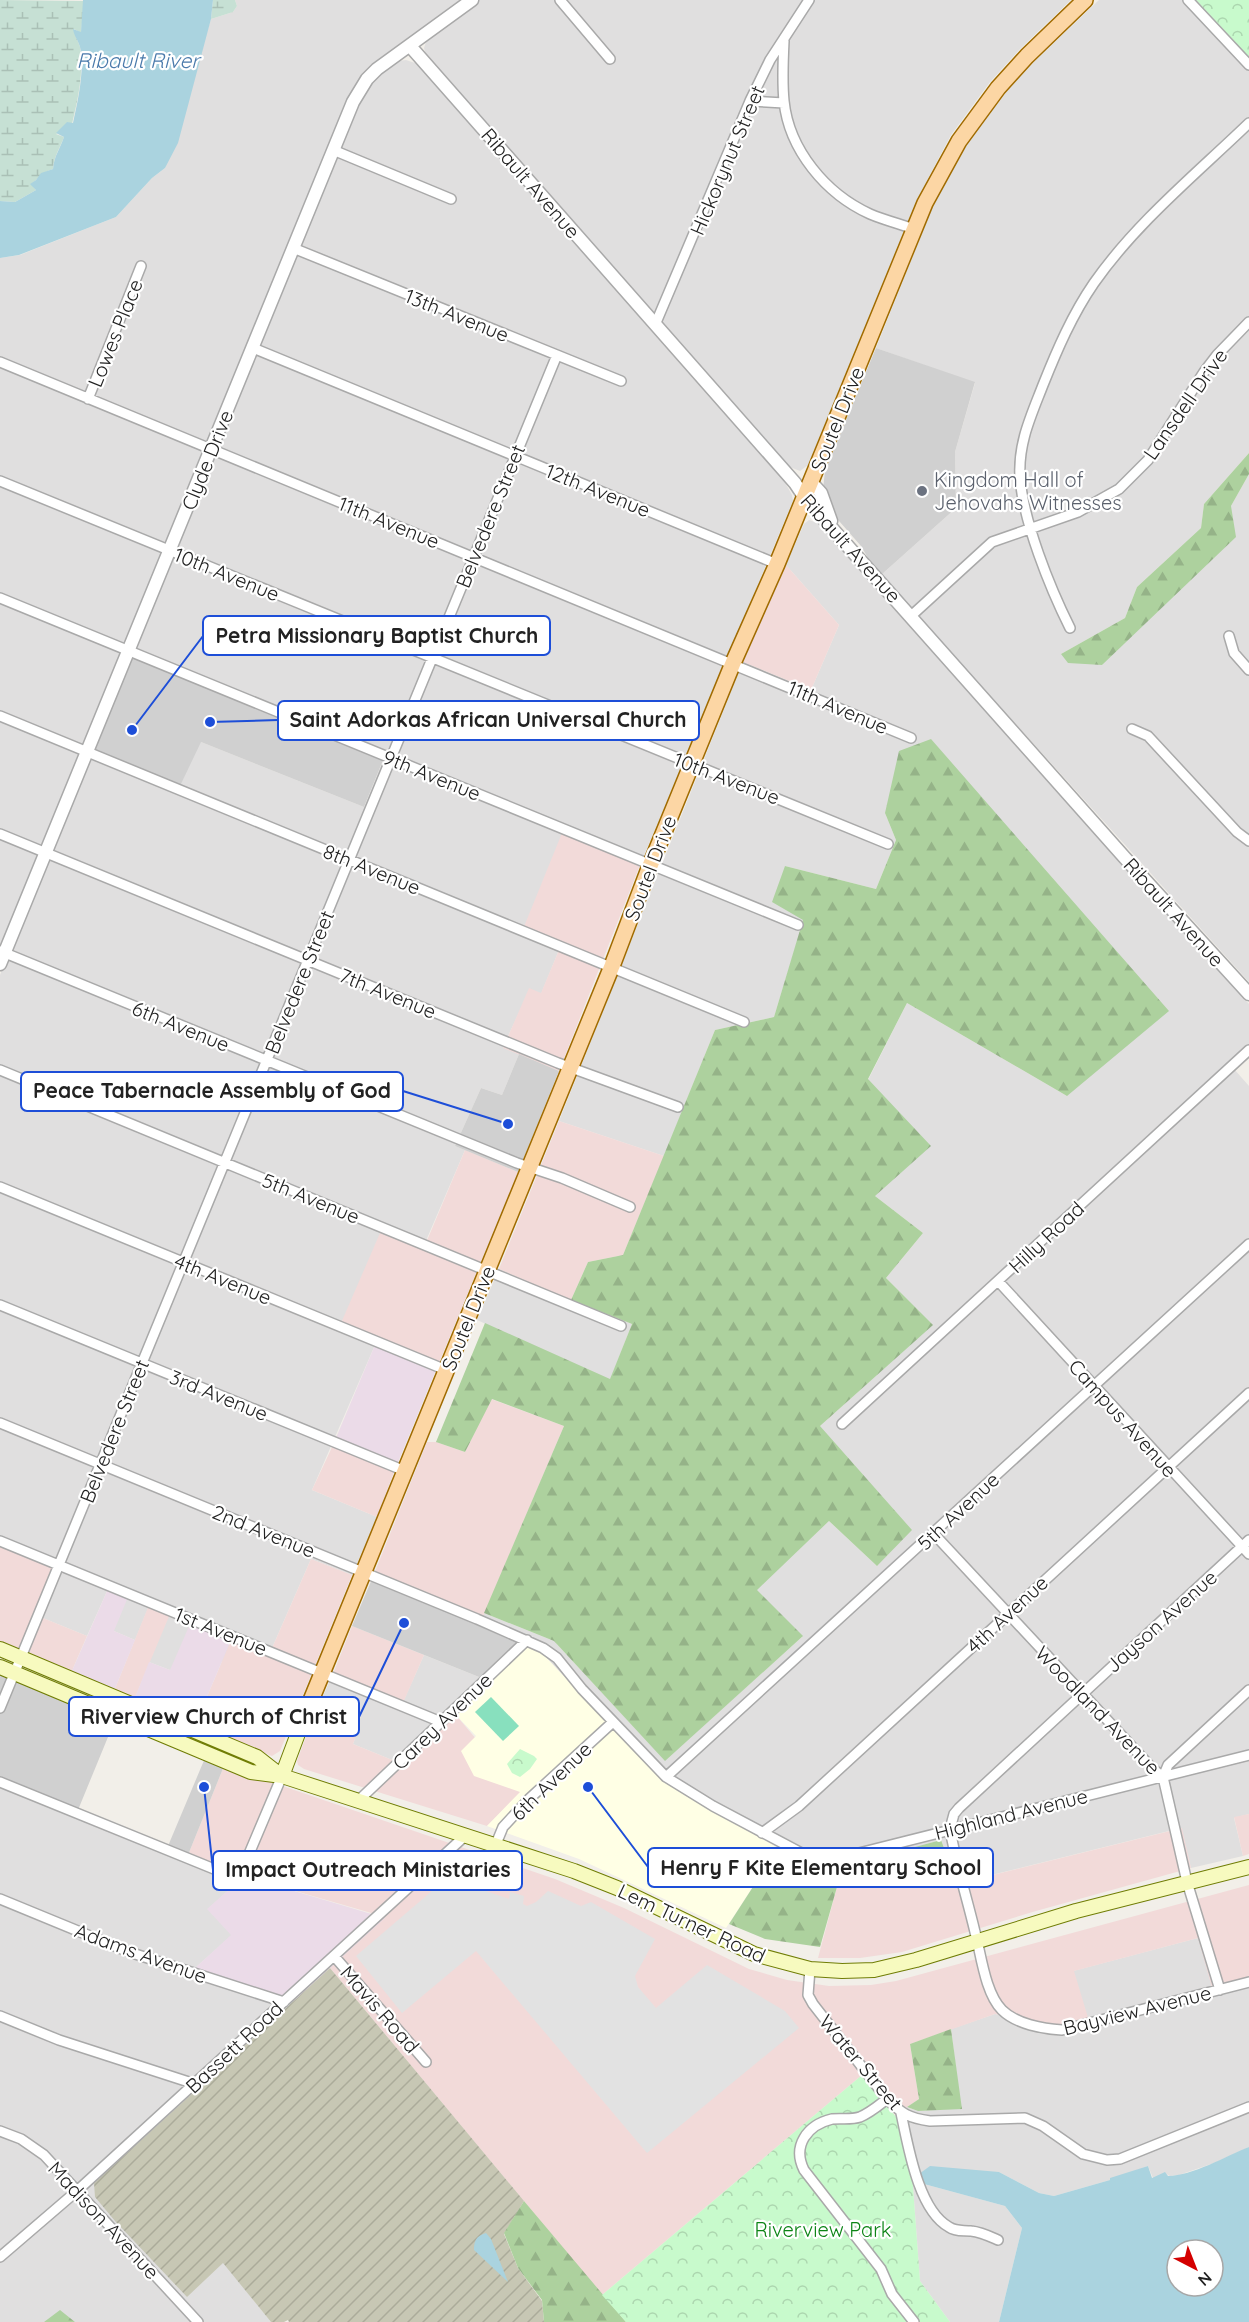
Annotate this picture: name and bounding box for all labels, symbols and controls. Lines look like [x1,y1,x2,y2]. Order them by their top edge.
water label: Ribault River [77,47,202,73]
street label: Hickorynut Street [684,81,770,239]
street label: Ribault Avenue [476,123,586,243]
street label: Lowes Place [82,275,148,391]
street label: 13th Avenue [401,283,513,347]
street label: Lansdell Drive [1138,344,1232,464]
street label: Soutel Drive [805,363,869,475]
street label: Clyde Drive [176,406,238,514]
street label: Belvedere Street [450,441,530,591]
street label: 12th Avenue [542,458,654,522]
place label: Kingdom Hall of Jehovahs Witnesses [934,467,1122,515]
marker: Kingdom Hall of Jehovahs Witnesses [915,484,929,498]
street label: Ribault Avenue [795,488,907,608]
street label: 11th Avenue [335,490,443,554]
street label: 10th Avenue [171,542,283,606]
callout: Petra Missionary Baptist Church [203,616,550,655]
text: Petra Missionary Baptist Church [216,622,538,648]
street label: 11th Avenue [784,675,892,739]
callout: Saint Adorkas African Universal Church [278,701,699,740]
text: Saint Adorkas African Universal Church [290,706,686,732]
street label: 9th Avenue [379,744,485,806]
street label: 10th Avenue [671,746,783,810]
street label: Soutel Drive [618,812,682,924]
street label: 8th Avenue [320,838,424,900]
street label: Ribault Avenue [1118,852,1230,972]
street label: Belvedere Street [259,907,339,1057]
street label: 7th Avenue [336,962,440,1024]
street label: 6th Avenue [129,995,233,1057]
callout: Peace Tabernacle Assembly of God [21,1072,403,1111]
text: Peace Tabernacle Assembly of God [33,1077,391,1103]
street label: 5th Avenue [259,1167,363,1229]
street label: Hilly Road [1003,1196,1089,1278]
street label: 4th Avenue [171,1248,275,1310]
street label: Soutel Drive [436,1262,500,1374]
street label: Campus Avenue [1063,1354,1183,1482]
street label: Belvedere Street [74,1356,154,1506]
street label: 3rd Avenue [166,1364,272,1426]
street label: 5th Avenue [912,1467,1004,1555]
street label: 2nd Avenue [209,1499,319,1563]
street label: Jayson Avenue [1100,1564,1222,1678]
street label: 4th Avenue [961,1570,1053,1658]
street label: 1st Avenue [171,1601,271,1661]
street label: Woodland Avenue [1030,1640,1166,1780]
street label: Carey Avenue [387,1667,497,1775]
callout: Riverview Church of Christ [69,1697,359,1736]
text: Riverview Church of Christ [81,1703,347,1729]
street label: 6th Avenue [505,1736,597,1826]
street label: Highland Avenue [932,1783,1090,1845]
callout: Henry F Kite Elementary School [648,1848,993,1887]
callout: Impact Outreach Ministaries [213,1851,522,1890]
text: Henry F Kite Elementary School [660,1854,982,1880]
text: Impact Outreach Ministaries [225,1856,511,1882]
street label: Lem Turner Road [614,1878,770,1968]
street label: Adams Avenue [72,1918,210,1988]
street label: Mavis Road [335,1960,425,2058]
street label: Bayview Avenue [1060,1980,1214,2040]
street label: Bassett Road [180,1996,288,2098]
street label: Water Street [814,2009,908,2115]
street label: Madison Avenue [43,2156,165,2284]
park label: Riverview Park [754,2217,892,2242]
north arrow [1165,2238,1225,2298]
text: N [1194,2268,1216,2291]

